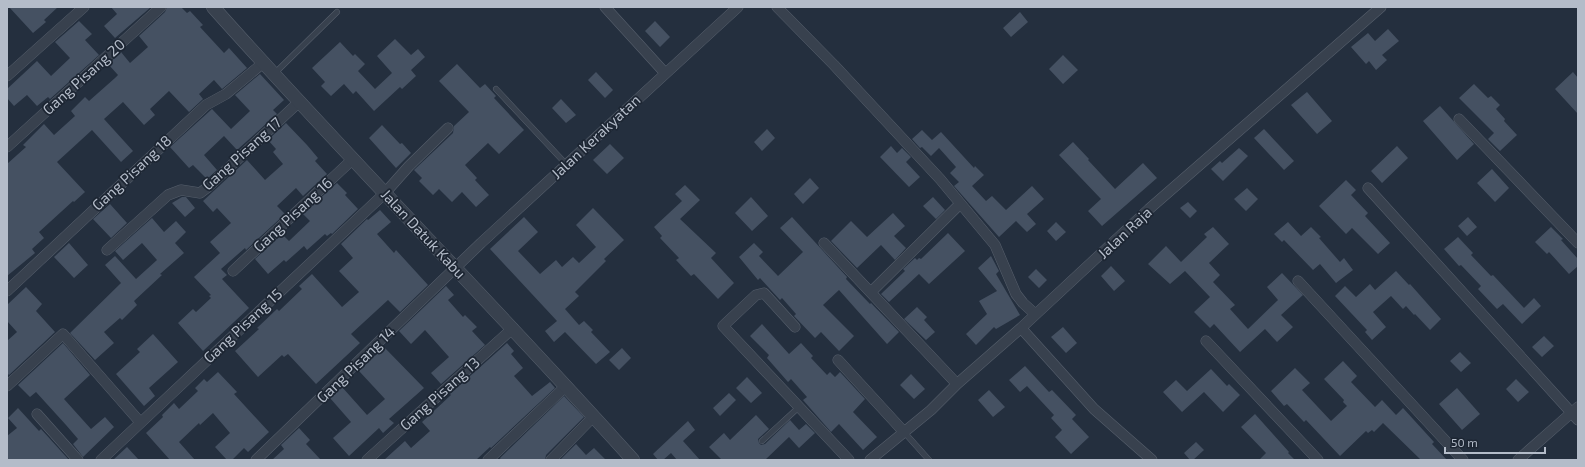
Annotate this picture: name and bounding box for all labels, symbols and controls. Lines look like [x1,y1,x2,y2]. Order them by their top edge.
street label: Gang Pisang 20 [39,35,128,118]
street label: Jalan Kerakyatan [547,90,644,182]
street label: Gang Pisang 17 [198,113,285,194]
street label: Gang Pisang 18 [88,131,175,214]
street label: Gang Pisang 16 [249,173,336,255]
street label: Jalan Datuk Kabu [378,185,470,282]
street label: Jalan Raja [1093,203,1156,263]
street label: Gang Pisang 15 [199,284,285,366]
street label: Gang Pisang 14 [312,322,398,406]
street label: Gang Pisang 13 [396,353,483,434]
scale bar [1445,429,1545,455]
text: 50 m [1451,435,1478,449]

